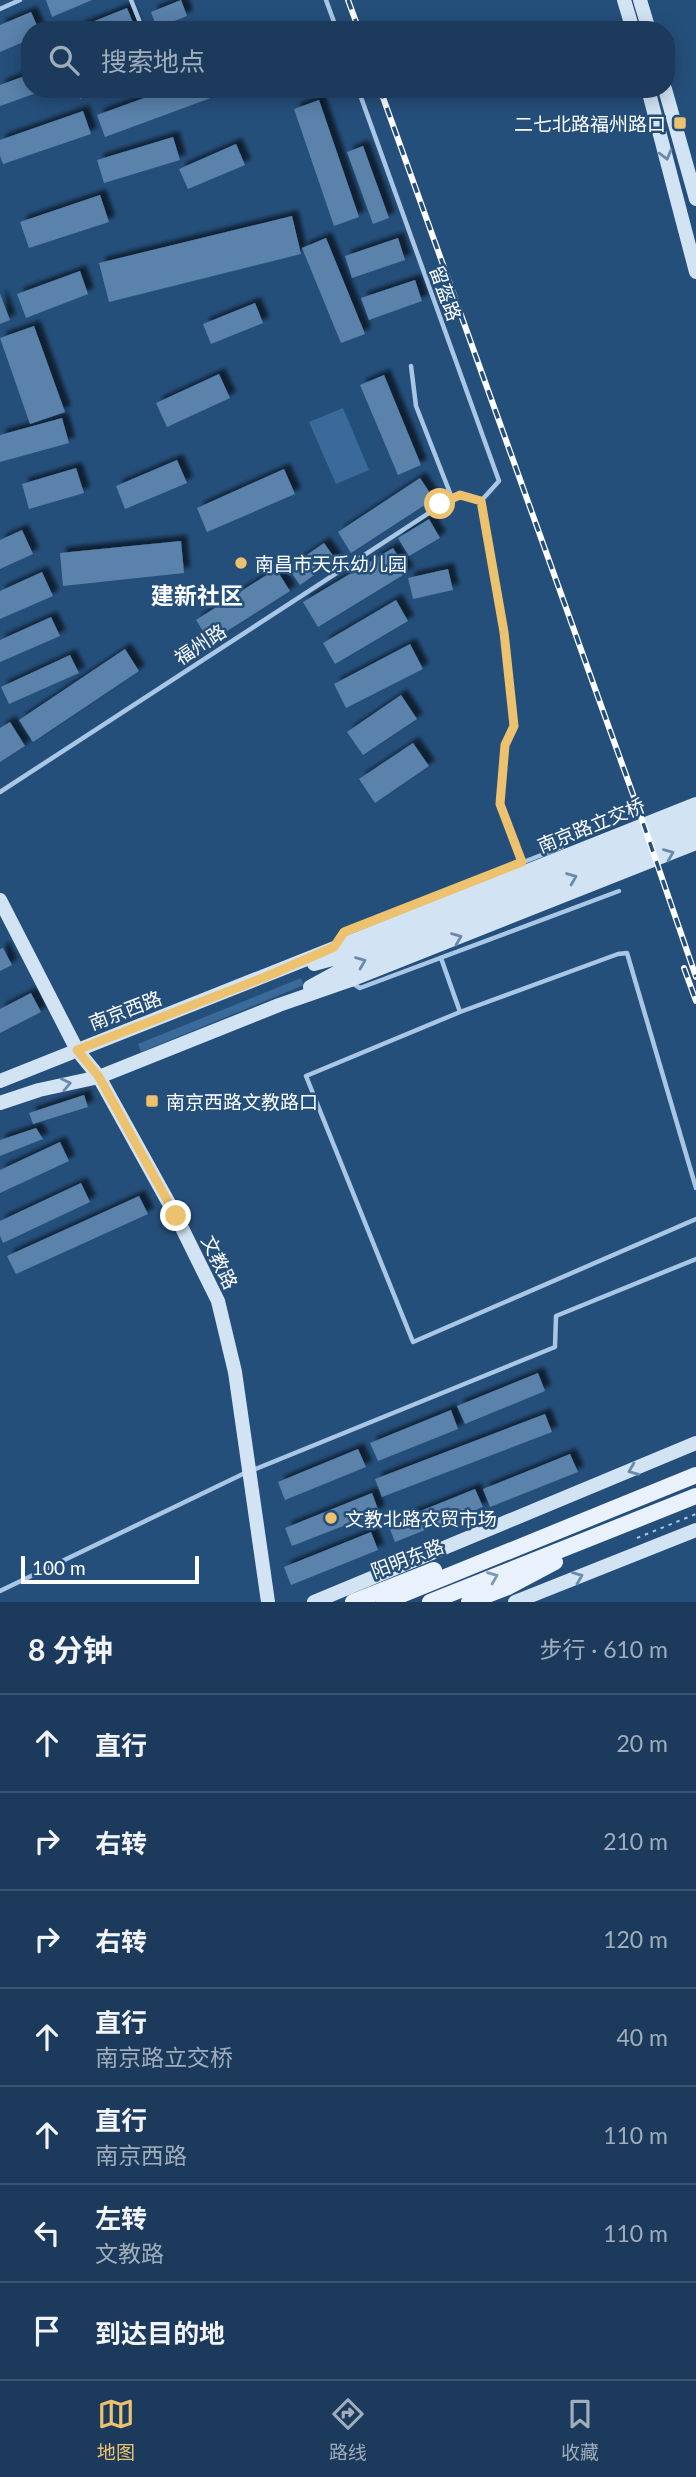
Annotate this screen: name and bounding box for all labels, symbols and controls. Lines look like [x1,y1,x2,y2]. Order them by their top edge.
search box [21,21,675,98]
icon: search [45,41,83,79]
text: 搜索地点 [101,45,205,77]
place label: 二七北路福州路口 [514,112,666,135]
marker: 二七北路福州路口 [672,115,688,131]
one-way arrow [657,149,672,161]
street label: 留盔路 [425,262,467,324]
route start [424,488,455,519]
place label: 南昌市天乐幼儿园 [255,552,407,575]
marker: 南昌市天乐幼儿园 [233,555,249,571]
district label: 建新社区 [151,581,243,609]
street label: 福州路 [170,619,230,669]
street label: 南京路立交桥 [534,793,648,857]
one-way arrow [662,848,674,862]
one-way arrow [566,873,578,887]
one-way arrow [451,932,463,946]
one-way arrow [354,956,366,970]
street label: 南京西路 [85,986,165,1034]
one-way arrow [60,1078,72,1092]
place label: 南京西路文教路口 [166,1090,318,1113]
marker: 南京西路文教路口 [144,1093,160,1109]
route end [160,1200,191,1231]
street label: 文教路 [197,1231,243,1293]
one-way arrow [628,1461,640,1475]
place label: 文教北路农贸市场 [345,1507,497,1530]
marker: 文教北路农贸市场 [323,1510,339,1526]
street label: 阳明东路 [367,1534,447,1582]
scale bar [21,1553,200,1585]
text: 100 m [32,1556,86,1579]
one-way arrow [487,1571,499,1585]
one-way arrow [572,1571,584,1585]
text: 8 分钟 [28,1631,113,1667]
text: 步行 · 610 m [539,1635,668,1663]
icon: ahead [28,1724,66,1762]
text: 直行 [95,1729,147,1761]
text: 20 m [617,1729,668,1757]
icon: right [28,1822,66,1860]
text: 右转 [95,1827,147,1859]
text: 210 m [603,1827,668,1855]
icon: right [28,1920,66,1958]
text: 右转 [95,1925,147,1957]
text: 120 m [603,1925,668,1953]
text: 直行 [95,2006,147,2038]
icon: ahead [28,2018,66,2056]
text: 40 m [617,2023,668,2051]
text: 南京路立交桥 [95,2043,233,2071]
text: 直行 [95,2104,147,2136]
icon: ahead [28,2116,66,2154]
text: 110 m [603,2121,668,2149]
text: 南京西路 [95,2141,187,2169]
text: 左转 [95,2202,147,2234]
icon: left [28,2214,66,2252]
text: 110 m [603,2219,668,2247]
text: 文教路 [95,2239,164,2267]
icon: arrive [28,2312,66,2350]
text: 到达目的地 [95,2317,225,2349]
tab: 地图 [97,2395,135,2464]
tab: 路线 [329,2395,367,2464]
tab: 收藏 [561,2395,599,2464]

